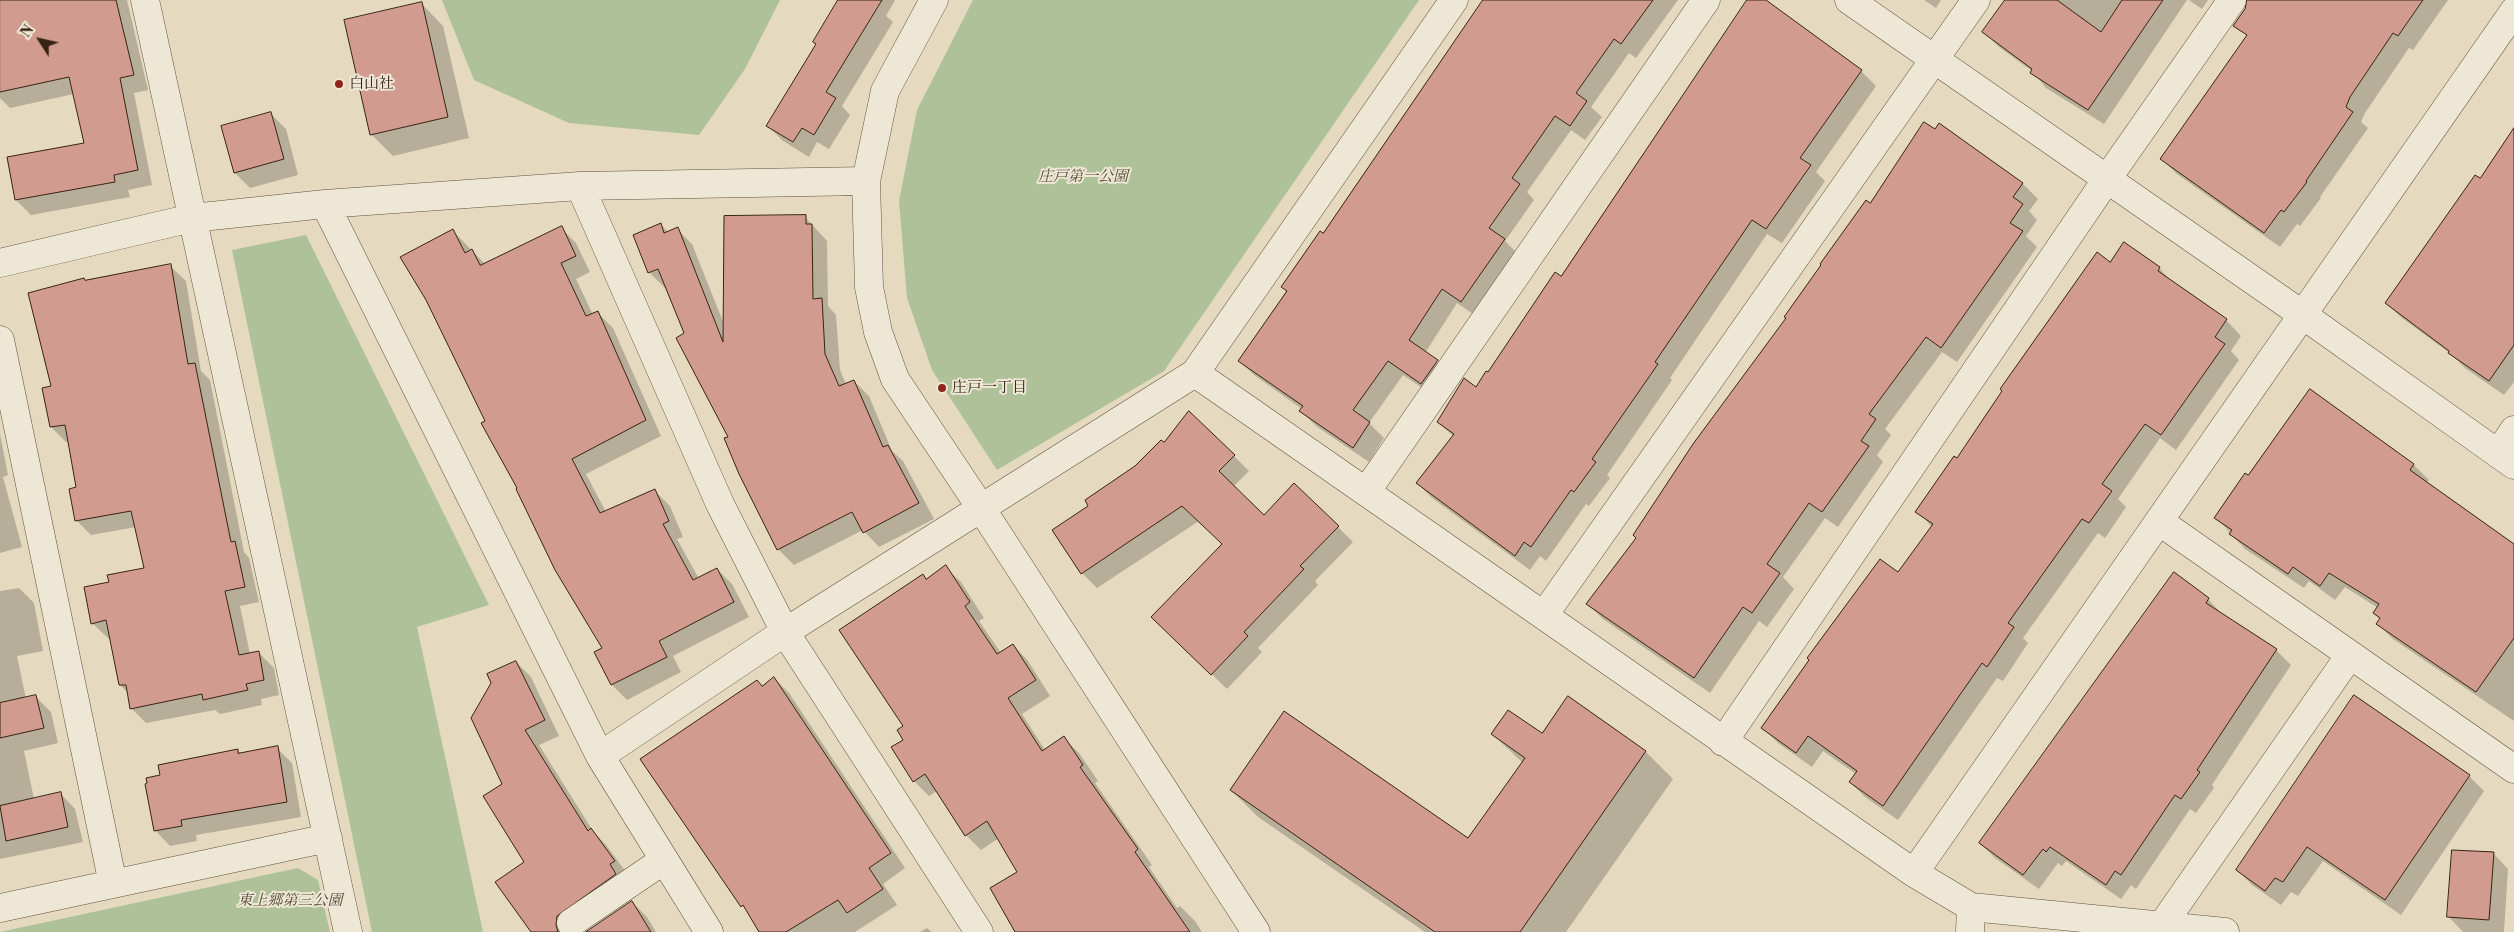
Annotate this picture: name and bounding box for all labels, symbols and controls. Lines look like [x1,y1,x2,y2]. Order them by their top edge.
north arrow [15,15,65,65]
text: N [17,22,38,41]
place label: 白山社 [349,75,394,93]
marker: 白山社 [333,78,345,90]
park label: 庄戸第一公園 [1038,168,1128,186]
place label: 庄戸一丁目 [952,379,1027,397]
marker: 庄戸一丁目 [936,382,948,394]
park label: 東上郷第三公園 [238,892,342,910]

